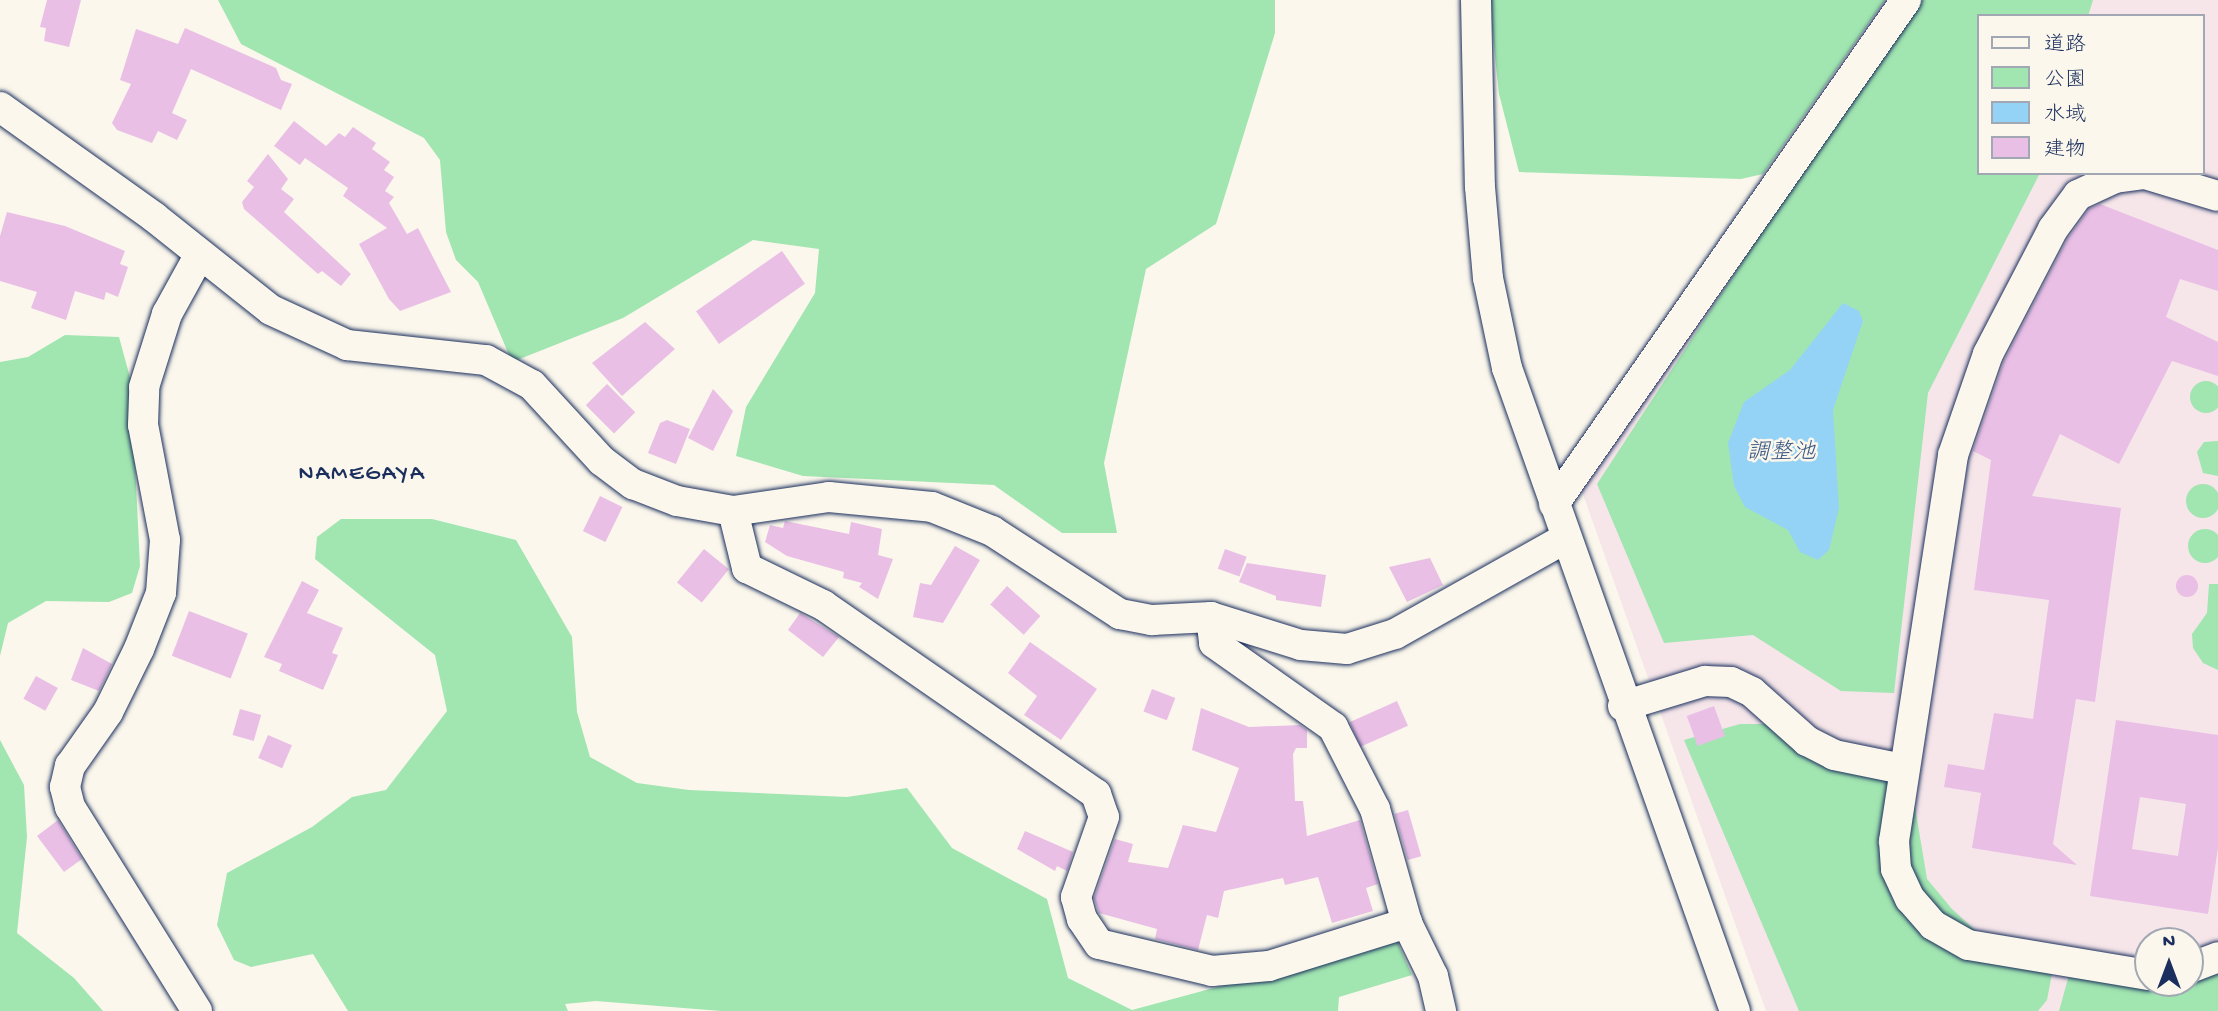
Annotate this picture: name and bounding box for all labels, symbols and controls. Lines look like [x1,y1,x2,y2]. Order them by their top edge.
legend [1976,14,2204,175]
text: 道路 [2044,34,2086,59]
text: 公園 [2044,69,2086,94]
text: 水域 [2044,104,2086,129]
text: 建物 [2044,139,2086,164]
water label: 調整池 [1747,440,1815,468]
district label: NAMEGAYA [299,461,425,489]
north arrow [2134,927,2204,997]
text: N [2163,931,2175,954]

